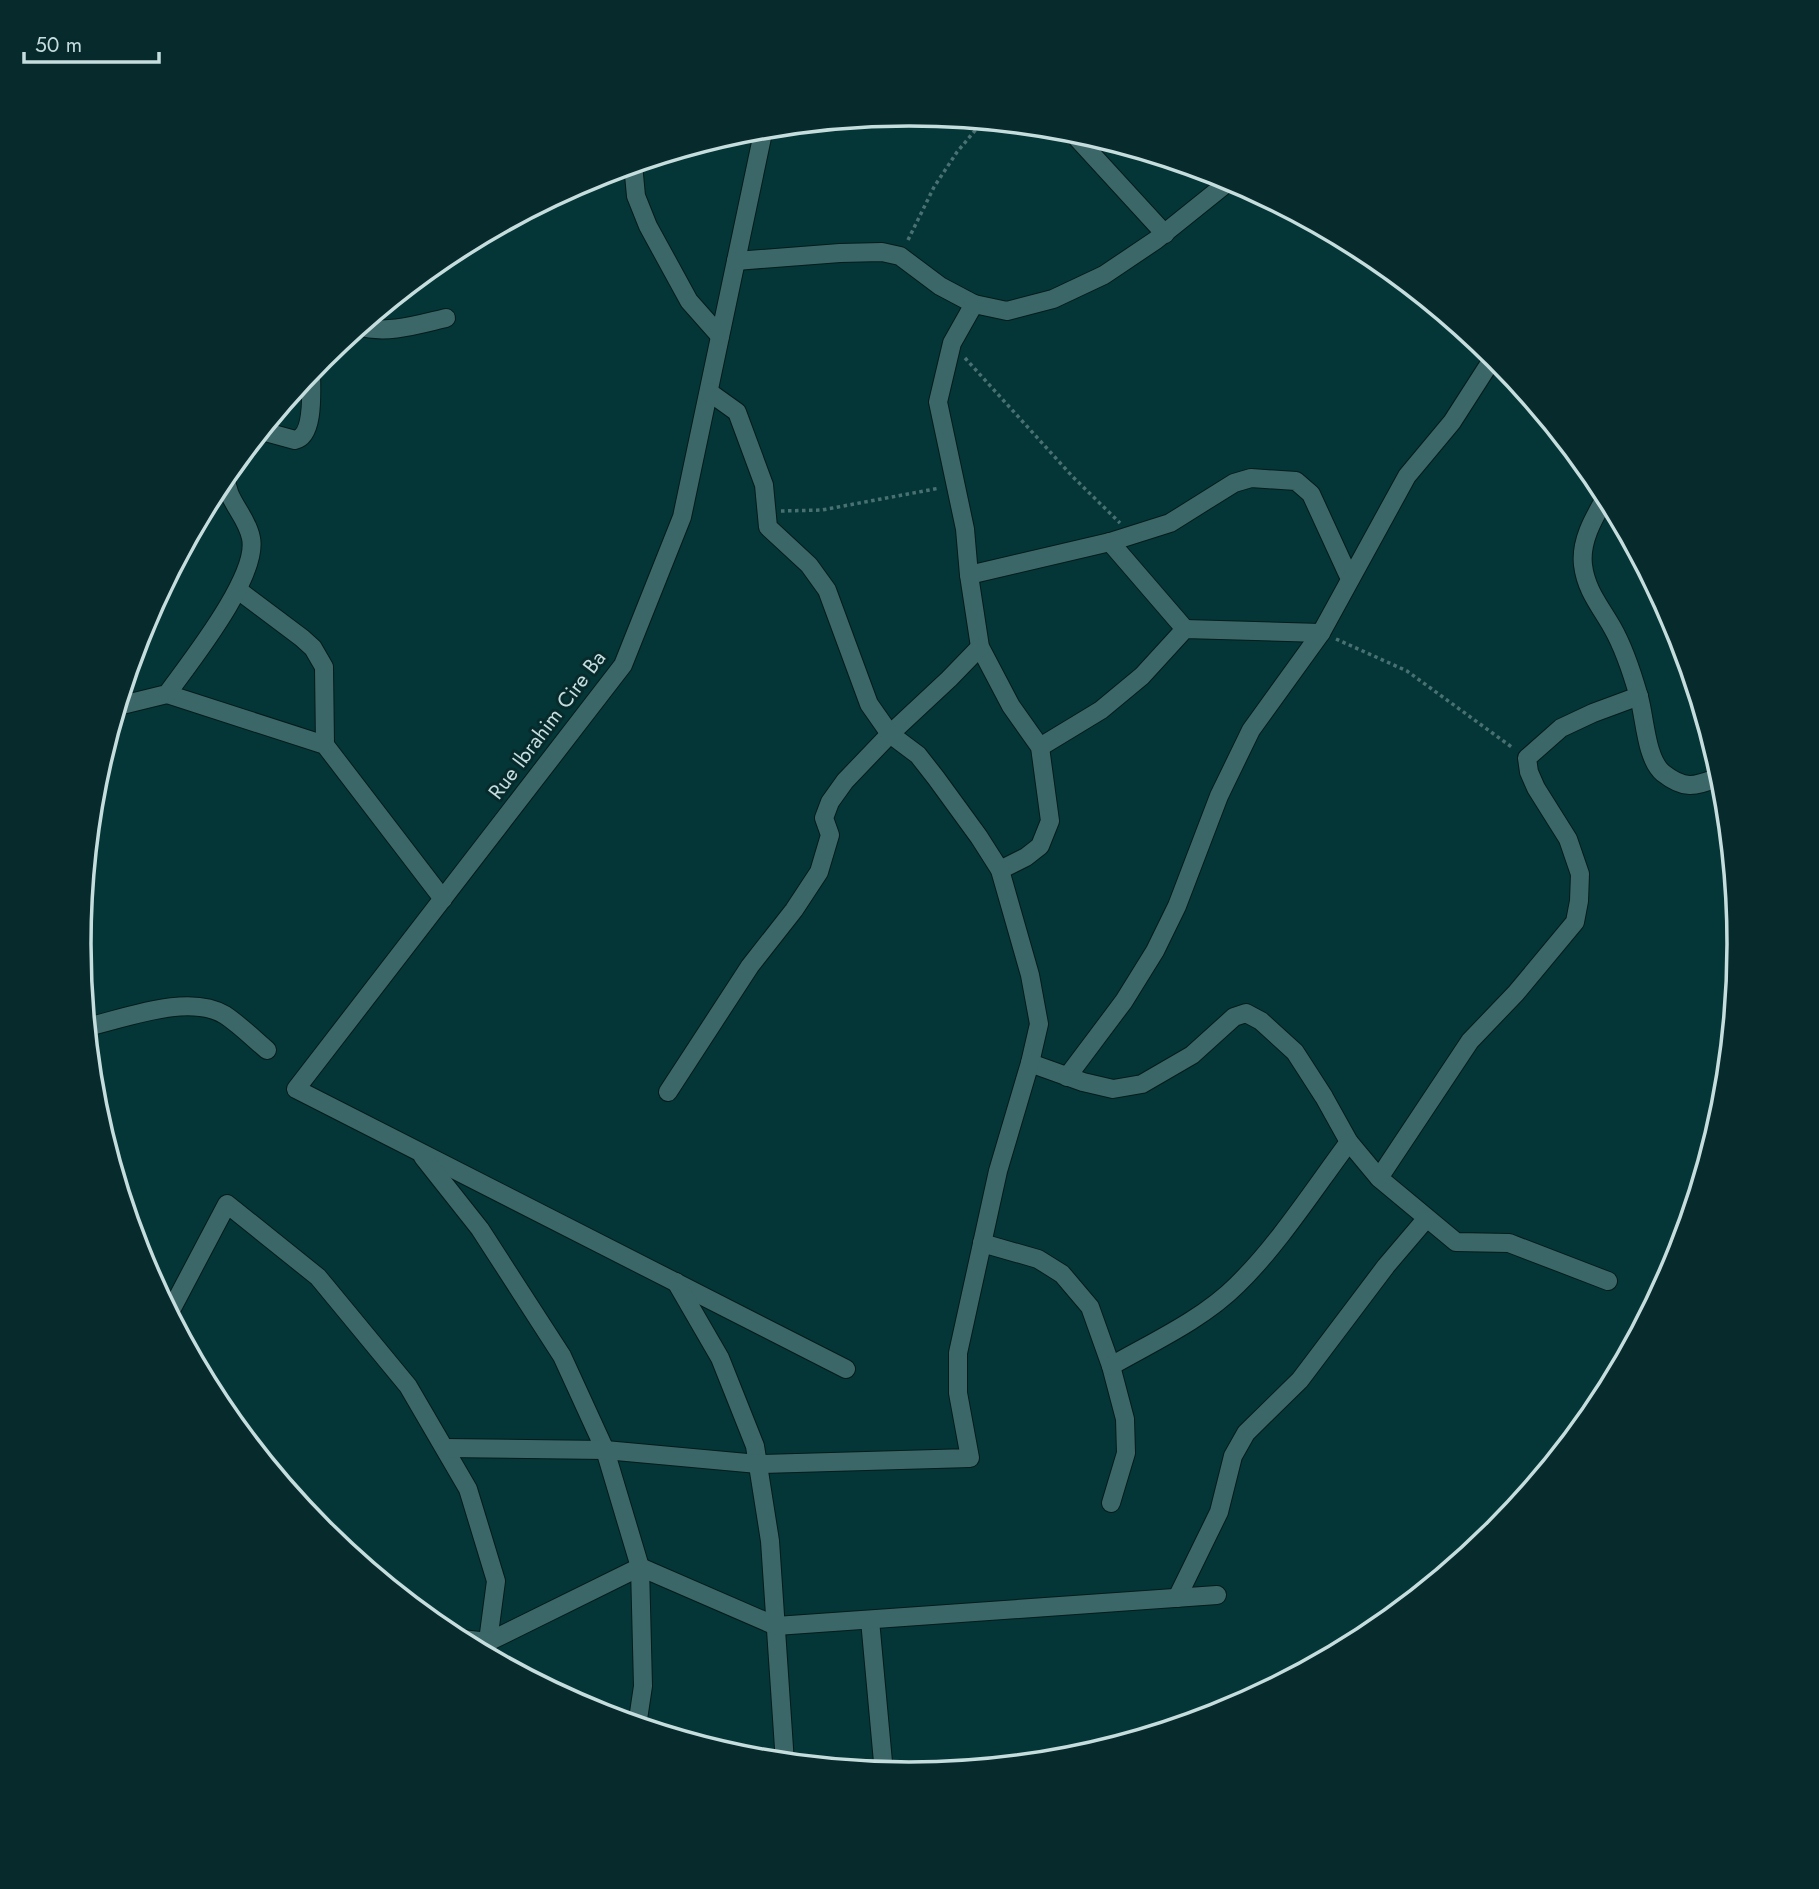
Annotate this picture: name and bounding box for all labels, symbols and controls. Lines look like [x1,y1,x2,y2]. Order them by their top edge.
scale bar [24,21,159,65]
text: 50 m [35,30,82,60]
street label: Rue Ibrahim Cire Ba [481,644,613,806]

